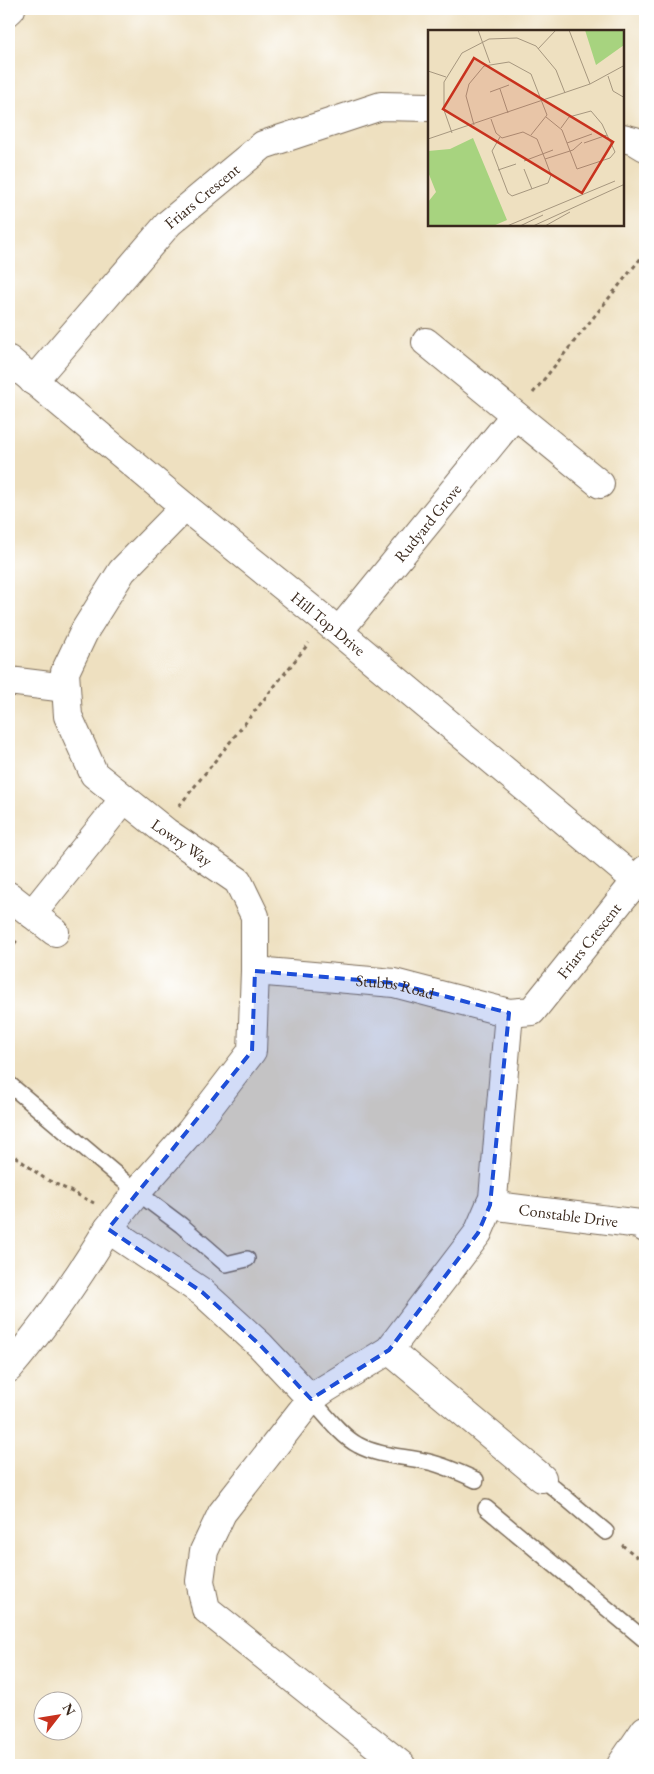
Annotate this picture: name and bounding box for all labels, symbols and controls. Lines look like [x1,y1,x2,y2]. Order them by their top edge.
inset map [428,30,624,226]
street label: Friars Crescent [160,159,244,234]
street label: Rudyard Grove [390,479,466,566]
street label: Hill Top Drive [287,587,370,661]
street label: Lowry Way [147,814,217,872]
street label: Friars Crescent [552,898,626,983]
street label: Stubbs Road [355,970,437,1004]
street label: Constable Drive [517,1199,619,1232]
north arrow [32,1692,82,1742]
text: N [59,1700,80,1719]

